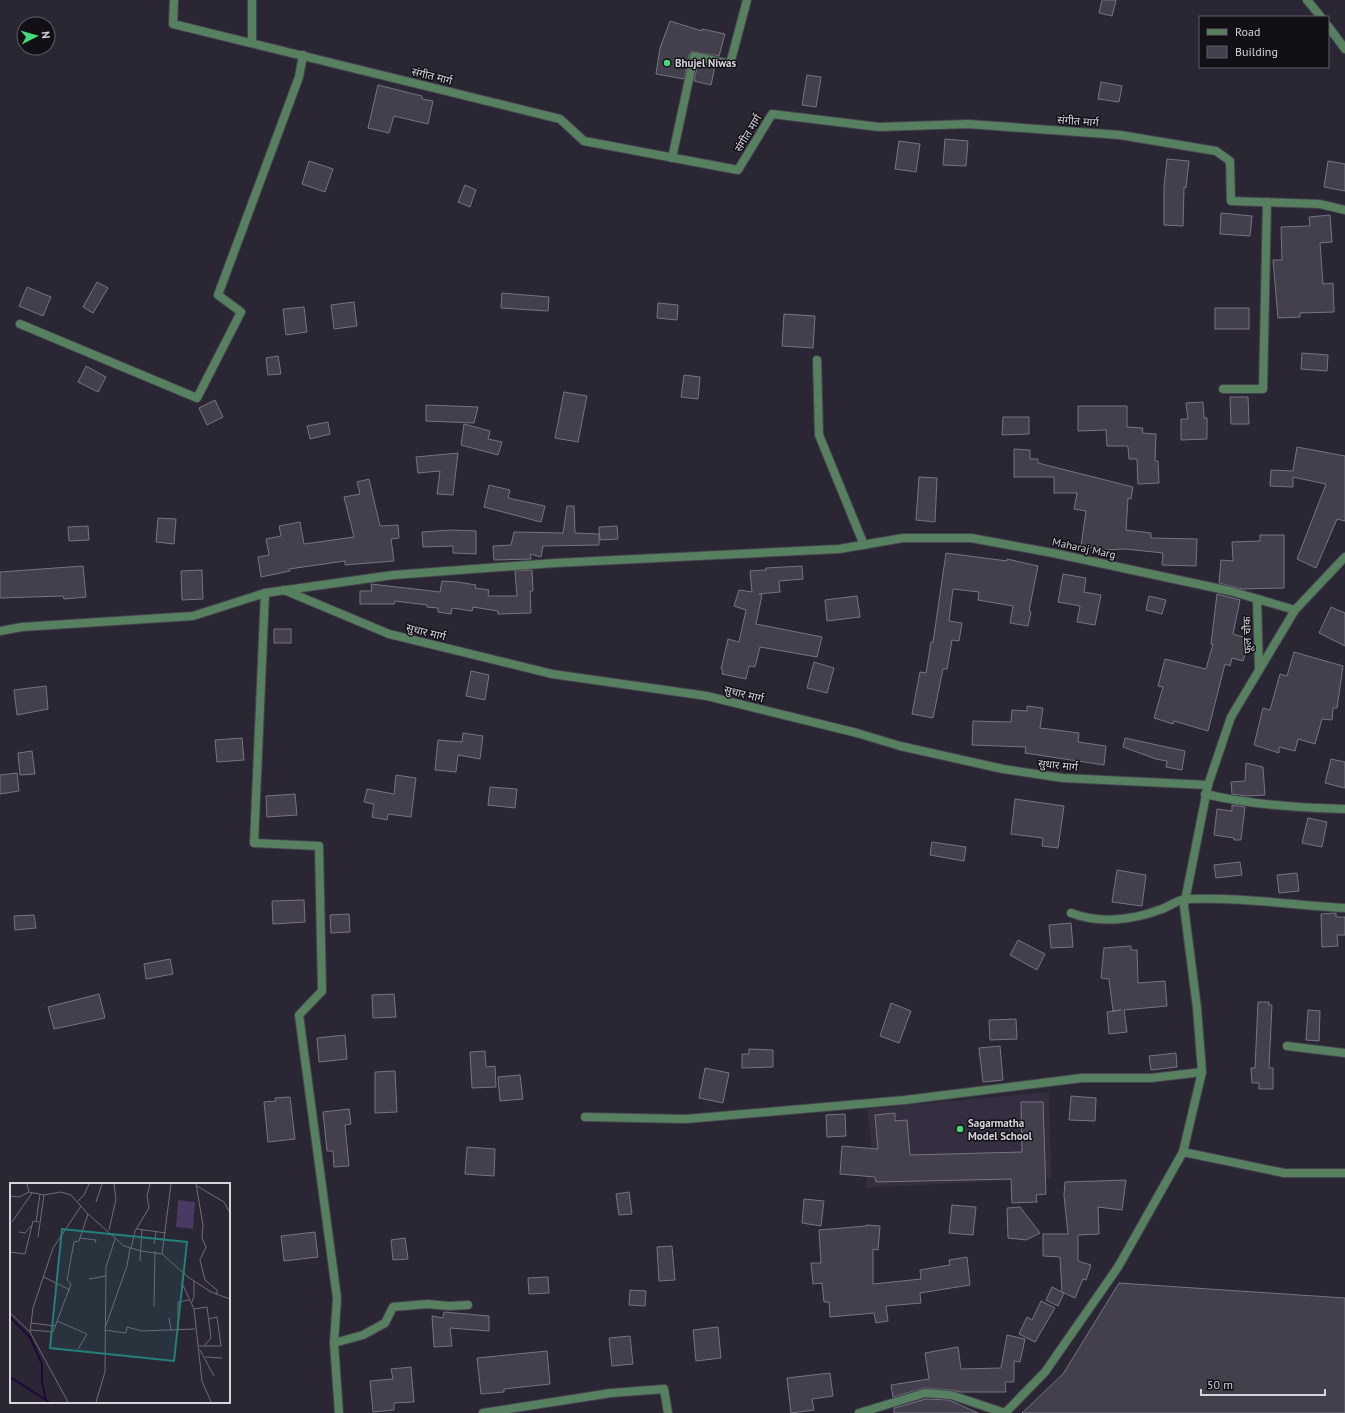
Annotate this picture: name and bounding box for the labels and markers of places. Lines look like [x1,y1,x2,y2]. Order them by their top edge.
place label: Bhujel Niwas [675,56,737,70]
marker: Bhujel Niwas [662,58,672,68]
place label: Sagarmatha Model School [968,1116,1033,1143]
marker: Sagarmatha Model School [955,1124,965,1134]

